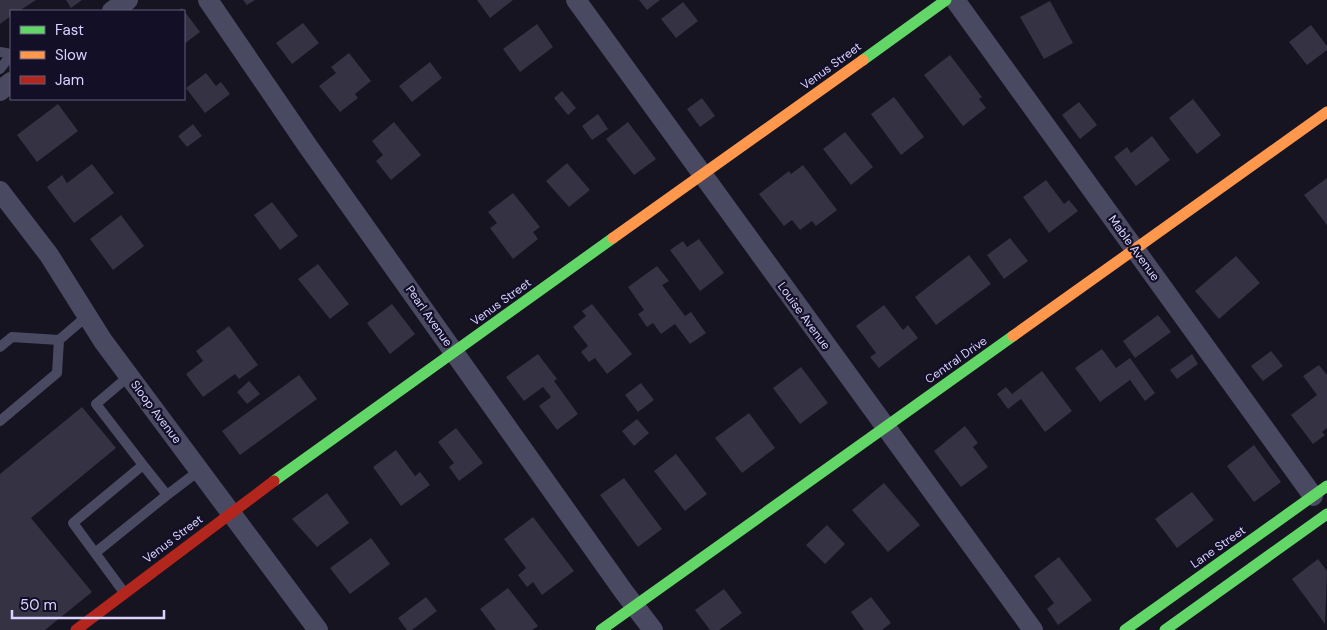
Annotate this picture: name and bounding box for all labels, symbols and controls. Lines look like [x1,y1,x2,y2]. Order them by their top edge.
legend [10,10,185,100]
text: Fast [55,20,84,40]
street label: Venus Street [798,38,865,93]
text: Slow [55,45,88,65]
text: Jam [55,70,84,90]
street label: Mable Avenue [1105,212,1163,284]
street label: Venus Street [468,274,535,329]
street label: Louise Avenue [774,279,834,353]
street label: Pearl Avenue [402,282,456,350]
street label: Central Drive [922,333,990,387]
street label: Sloop Avenue [127,377,185,447]
street label: Venus Street [140,511,206,567]
street label: Lane Street [1187,522,1249,572]
scale bar [12,588,165,620]
text: 50 m [20,595,57,615]

